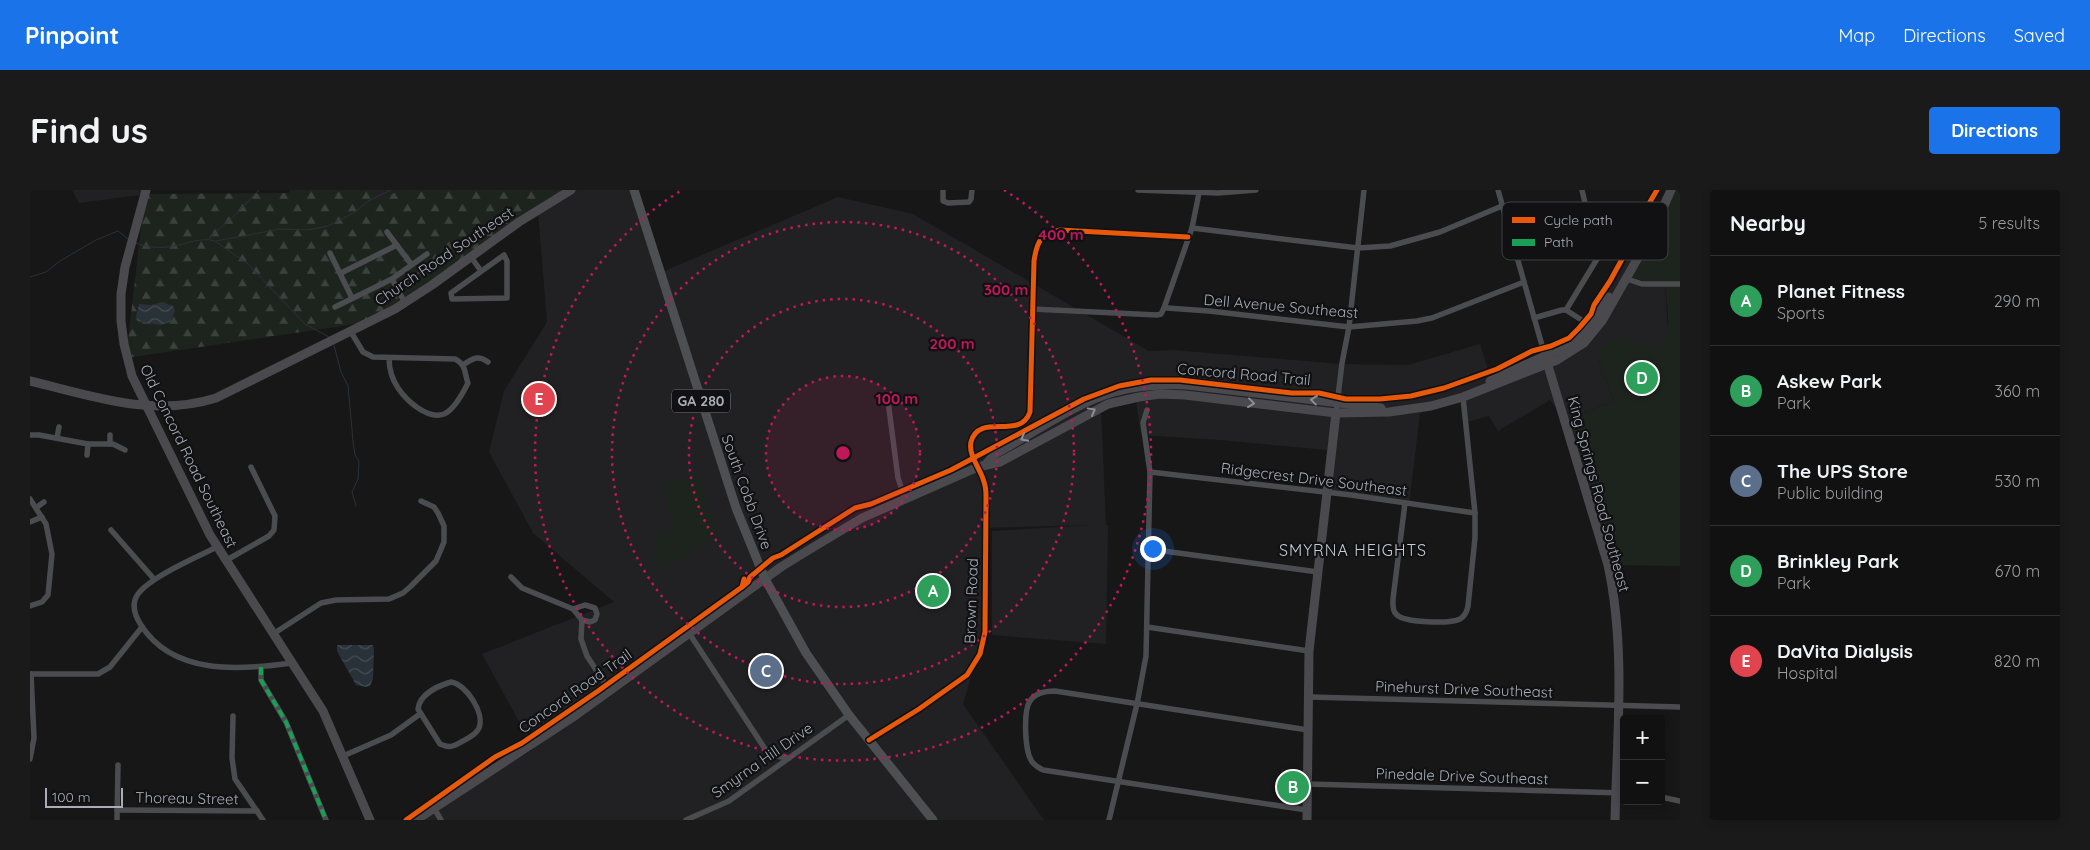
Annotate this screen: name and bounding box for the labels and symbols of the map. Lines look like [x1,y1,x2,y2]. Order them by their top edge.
street label: Church Road Southeast [371,202,517,310]
legend [1502,202,1668,260]
text: Cycle path [1544,211,1613,229]
text: 400 m [1038,225,1084,244]
text: Path [1544,233,1573,251]
text: 300 m [984,280,1028,299]
street label: Dell Avenue Southeast [1203,290,1359,322]
text: 200 m [930,334,975,353]
street label: Concord Road Trail [1177,359,1311,389]
pin: D [1626,359,1658,397]
street label: Old Concord Road Southeast [136,361,242,551]
pin: E [523,380,555,418]
text: 100 m [876,389,918,408]
road number: GA 280 [672,390,730,412]
street label: King Springs Road Southeast [1564,394,1634,594]
one-way arrow [1309,395,1317,406]
one-way arrow [1247,397,1255,408]
one-way arrow [1086,408,1095,418]
street label: South Cobb Drive [717,432,777,552]
one-way arrow [1020,432,1029,442]
centre of rings [834,444,852,462]
street label: Ridgecrest Drive Southeast [1220,458,1408,500]
your location [1140,536,1166,562]
district label: SMYRNA HEIGHTS [1279,540,1427,560]
street label: Brown Road [960,558,982,644]
pin: A [917,572,949,610]
street label: Concord Road Trail [515,645,635,737]
pin: C [750,652,782,690]
street label: Pinehurst Drive Southeast [1375,676,1553,702]
street label: Smyrna Hill Drive [708,718,816,802]
street label: Pinedale Drive Southeast [1375,763,1549,789]
pin: B [1277,768,1309,806]
scale bar [45,785,122,808]
street label: Thoreau Street [135,788,239,808]

